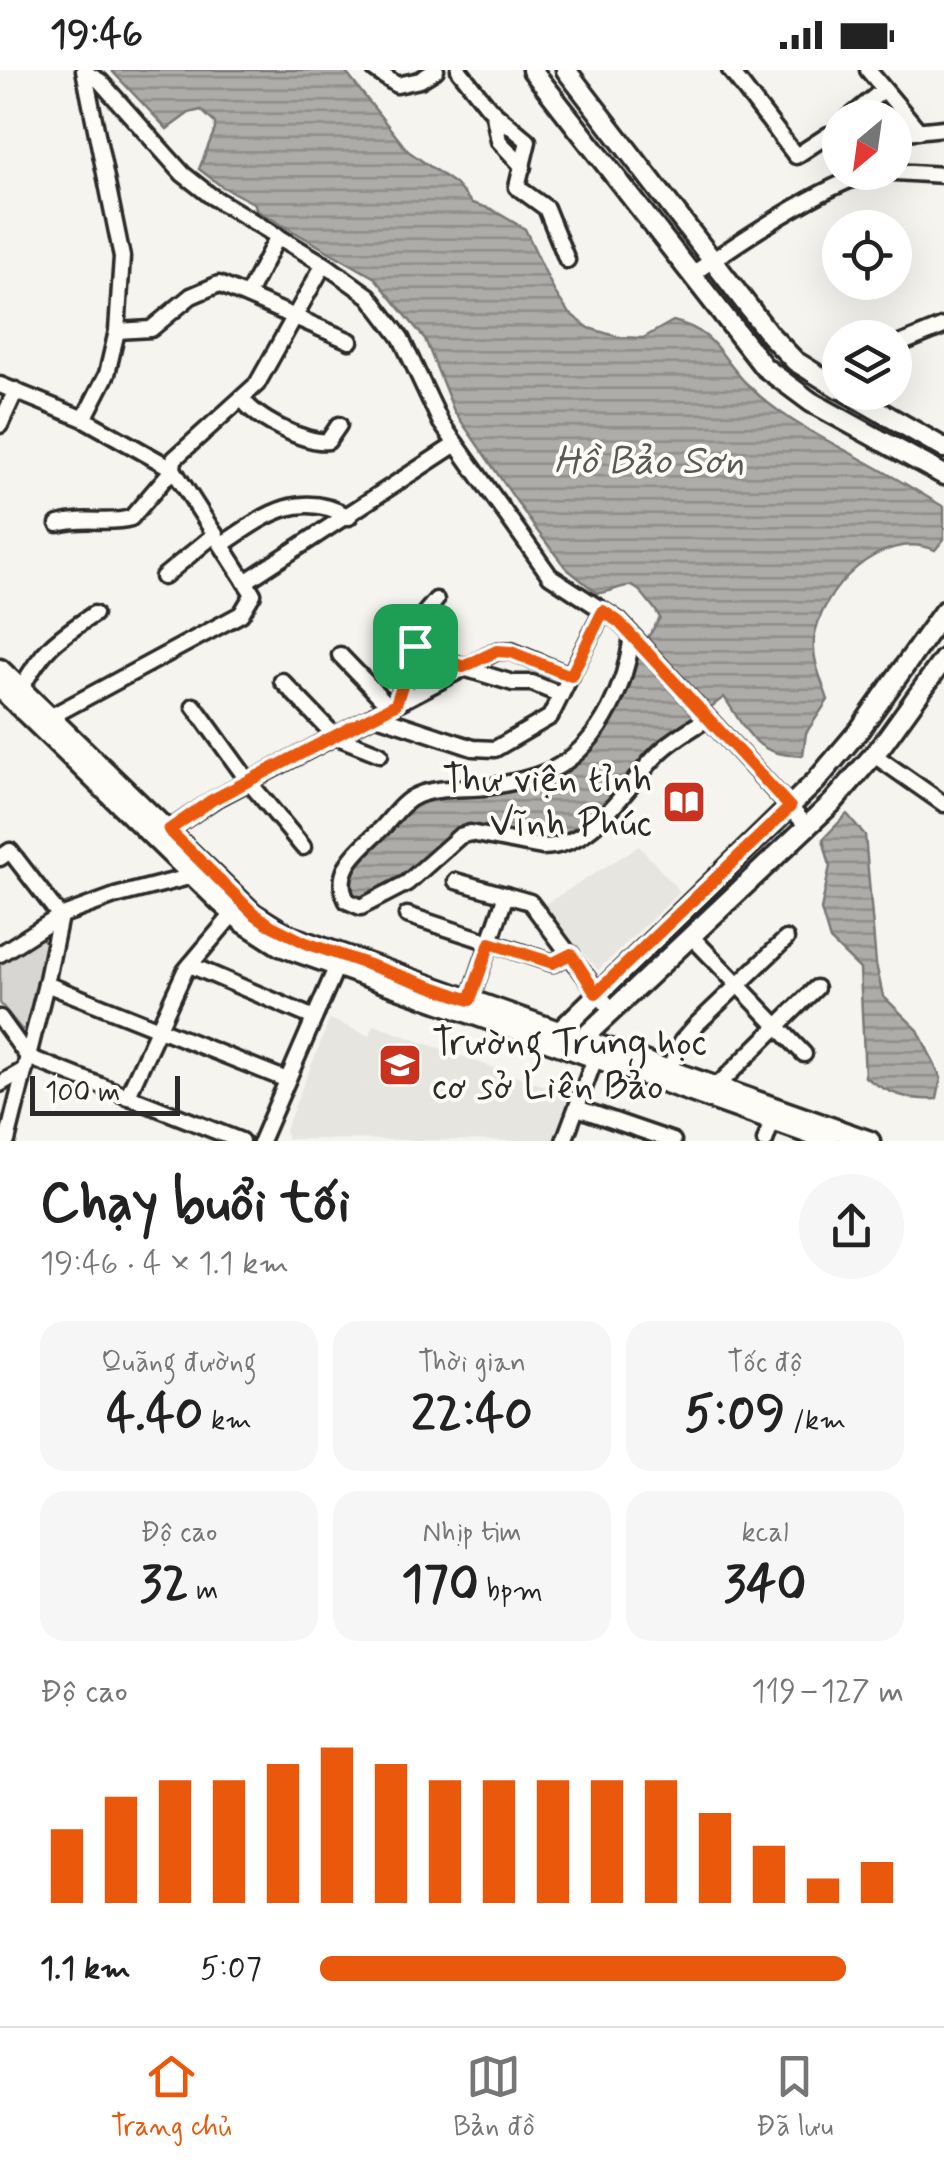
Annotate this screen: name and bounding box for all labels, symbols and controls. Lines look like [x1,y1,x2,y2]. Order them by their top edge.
text: 19:46 [50,11,143,60]
north arrow [822,100,912,190]
map controls [822,100,912,410]
button: locate [822,210,912,300]
button: layers [822,320,912,410]
water label: Hồ Bảo Sơn [554,436,744,488]
pin [373,604,458,689]
icon: arrive [388,619,443,674]
place label: Thư viện tỉnh Vĩnh Phúc [442,756,652,849]
library icon: Thư viện tỉnh Vĩnh Phúc [661,779,707,825]
place label: Trường Trung học cơ sở Liên Bảo [432,1019,707,1112]
school or university icon: Trường Trung học cơ sở Liên Bảo [377,1042,423,1088]
scale bar [30,1071,180,1116]
text: 100 m [45,1075,120,1112]
text: Chạy buổi tối [40,1169,350,1241]
button: share [799,1174,904,1279]
text: 19:46 · 4 × 1.1 km [40,1243,289,1285]
text: Quãng đường [101,1345,257,1382]
text: Thời gian [418,1345,526,1382]
text: Tốc độ [727,1345,803,1382]
text: 4.40 [106,1382,203,1448]
text: 22:40 [411,1382,533,1448]
text: 5:09 [684,1382,785,1448]
text: km [203,1403,252,1440]
text: /km [785,1403,846,1440]
text: Độ cao [141,1515,217,1552]
text: Nhịp tim [422,1515,522,1552]
text: kcal [741,1515,789,1552]
text: 32 [140,1552,189,1618]
text: 170 [401,1552,479,1618]
text: 340 [724,1552,807,1618]
text: m [189,1573,218,1610]
text: bpm [479,1573,543,1610]
text: Độ cao [40,1671,128,1713]
text: 119–127 m [751,1671,904,1713]
text: 1.1 km [40,1948,131,1990]
text: 5:07 [200,1948,262,1990]
tab: Trang chủ [111,2049,232,2146]
tab: Bản đồ [453,2049,535,2146]
tab: Đã lưu [756,2049,833,2146]

